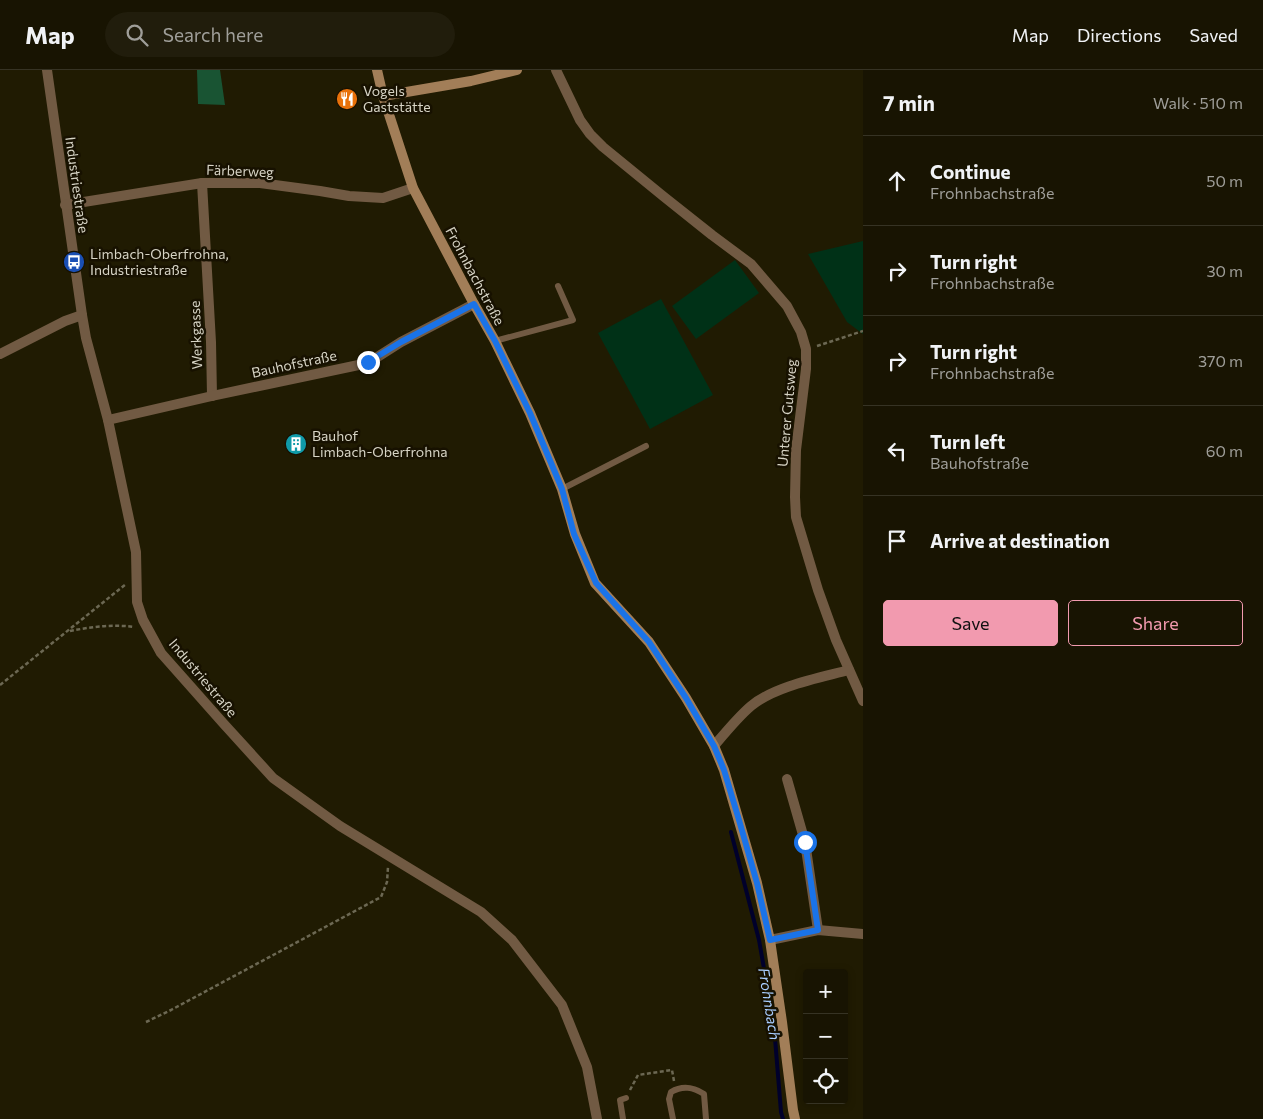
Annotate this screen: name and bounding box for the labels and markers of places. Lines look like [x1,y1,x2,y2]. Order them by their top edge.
place label: Vogels Gaststätte [363,82,431,115]
restaurant icon: Vogels Gaststätte [335,87,359,111]
place label: Limbach-Oberfrohna, Industriestraße [90,245,229,278]
bus stop icon: Limbach-Oberfrohna, Industriestraße [62,250,86,274]
place label: Bauhof Limbach-Oberfrohna [312,427,448,460]
building icon: Bauhof Limbach-Oberfrohna [284,432,308,456]

